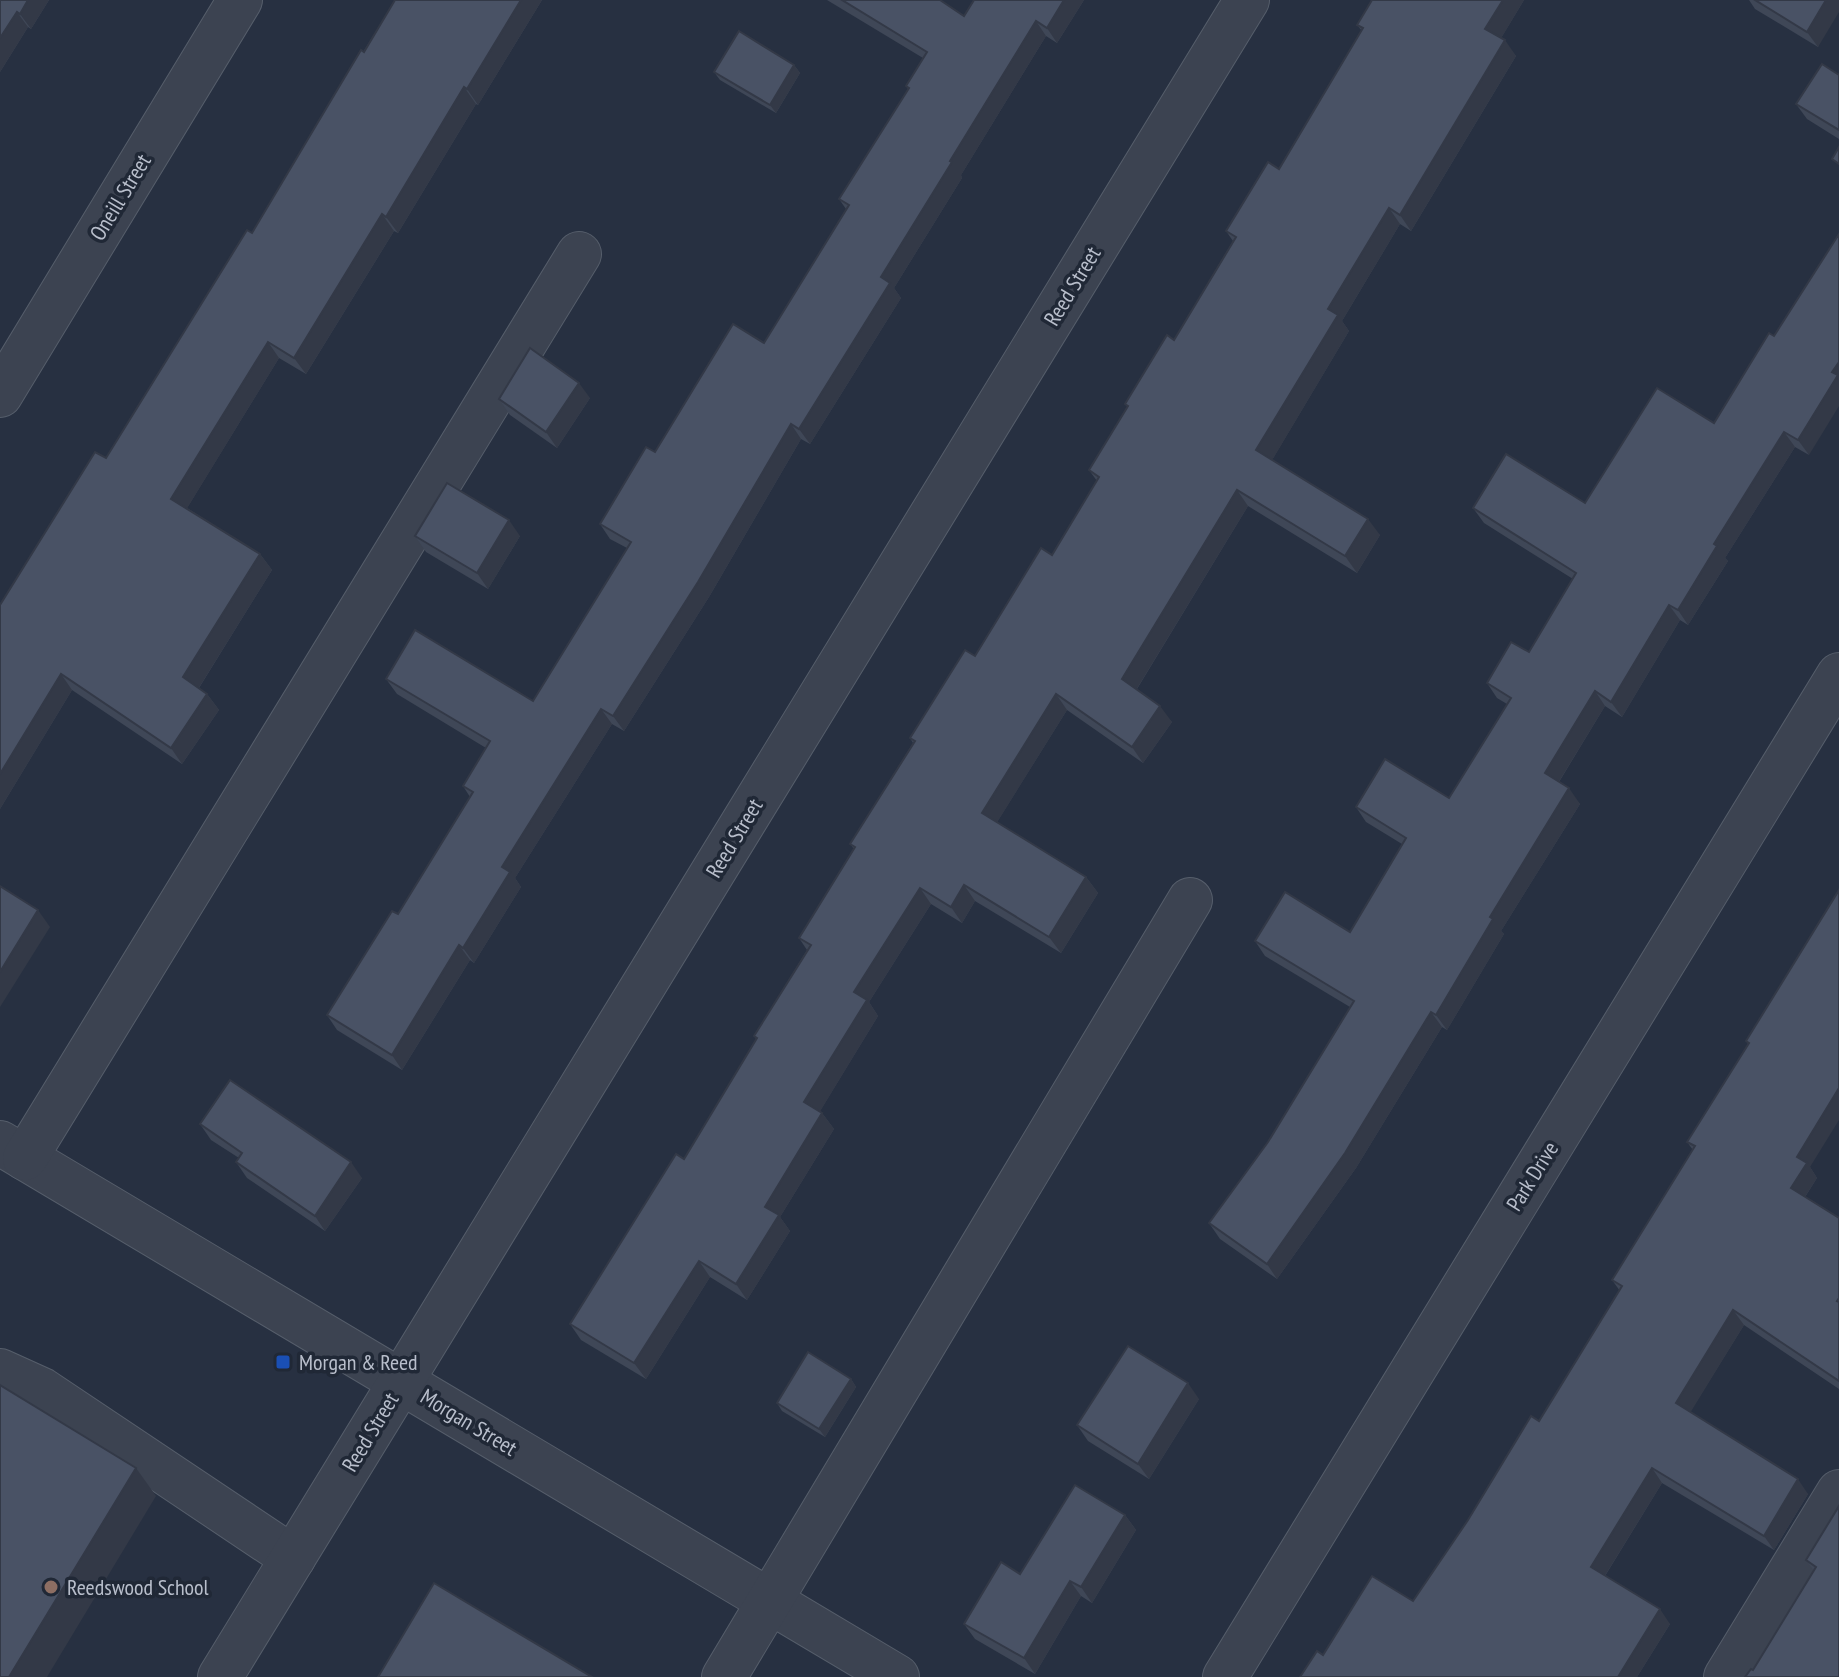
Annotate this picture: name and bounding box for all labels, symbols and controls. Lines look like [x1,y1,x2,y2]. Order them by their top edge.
street label: Oneill Street [83,149,157,245]
street label: Reed Street [1037,241,1107,331]
street label: Reed Street [699,793,769,883]
street label: Park Drive [1500,1136,1564,1216]
place label: Morgan & Reed [299,1348,418,1376]
marker: Morgan & Reed [274,1353,292,1371]
street label: Morgan Street [416,1382,522,1462]
street label: Reed Street [335,1387,405,1477]
place label: Reedswood School [67,1573,210,1601]
marker: Reedswood School [42,1578,60,1596]

